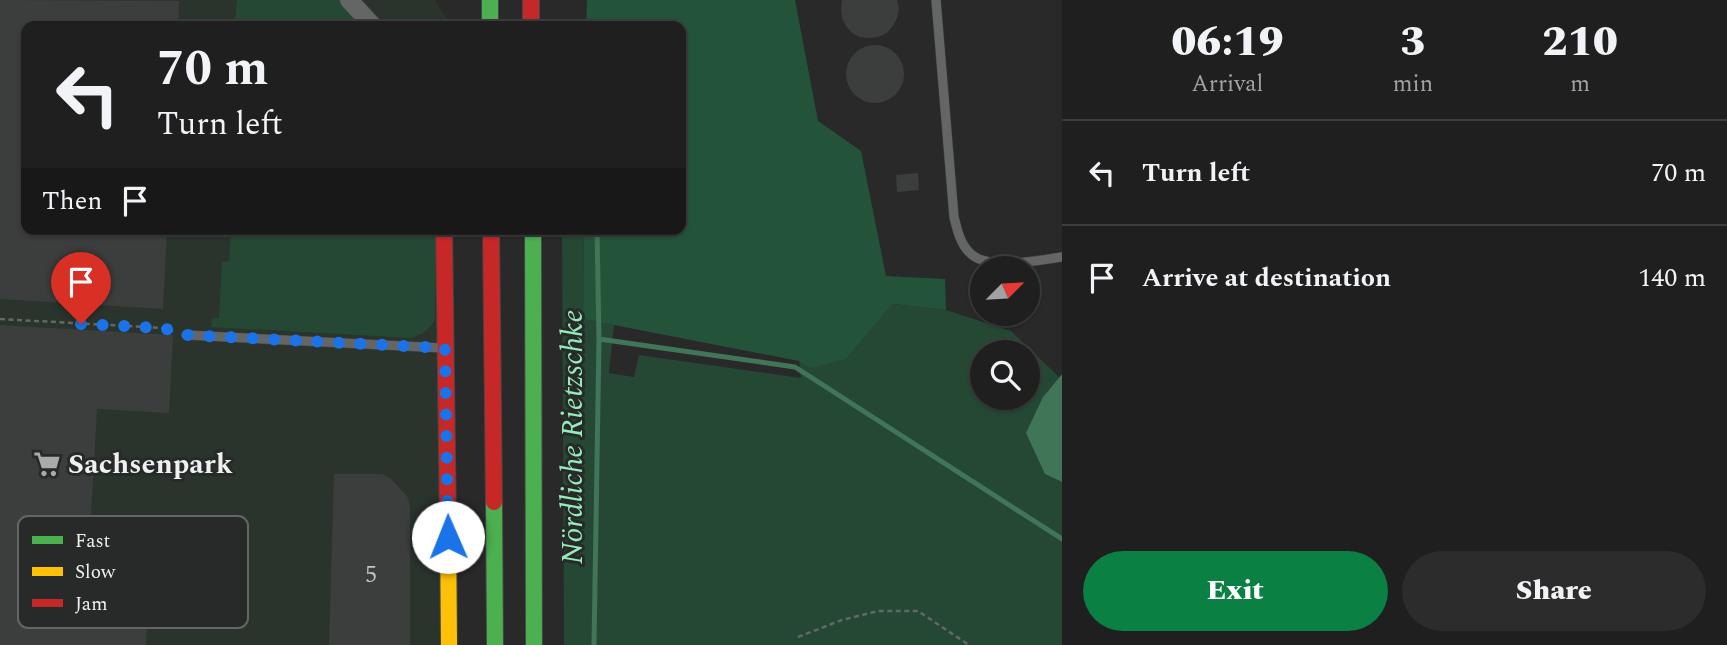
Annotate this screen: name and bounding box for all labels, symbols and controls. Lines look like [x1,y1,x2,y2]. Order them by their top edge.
text: 06:19 [1171,11,1284,74]
text: 3 [1400,11,1426,74]
text: 210 [1542,11,1618,74]
text: 70 m [157,32,268,107]
icon: left [42,49,133,140]
text: Arrival [1192,67,1263,102]
text: min [1393,67,1433,102]
text: m [1570,67,1590,102]
text: Turn left [157,100,283,149]
text: Turn left [1142,153,1250,193]
text: 70 m [1651,153,1706,193]
icon: left [1083,154,1121,192]
text: Then [42,181,102,221]
icon: arrive [116,182,154,220]
pin [51,252,111,324]
north arrow [970,256,1040,326]
map controls [970,256,1040,410]
text: Arrive at destination [1142,258,1391,298]
text: 140 m [1638,258,1706,298]
icon: arrive [1083,259,1121,297]
icon: arrive [62,263,100,301]
water label: Nördliche Rietzschke [550,309,596,565]
button: search [970,340,1040,410]
place label: Sachsenpark [68,443,233,486]
supermarket icon: Sachsenpark [32,449,62,479]
position arrow [411,500,485,574]
legend [18,516,248,628]
text: Fast [75,527,111,556]
button: Exit [1083,551,1388,631]
button: Share [1402,551,1706,631]
house number: 5 [365,557,377,593]
text: Slow [75,558,116,587]
text: Jam [75,590,107,619]

